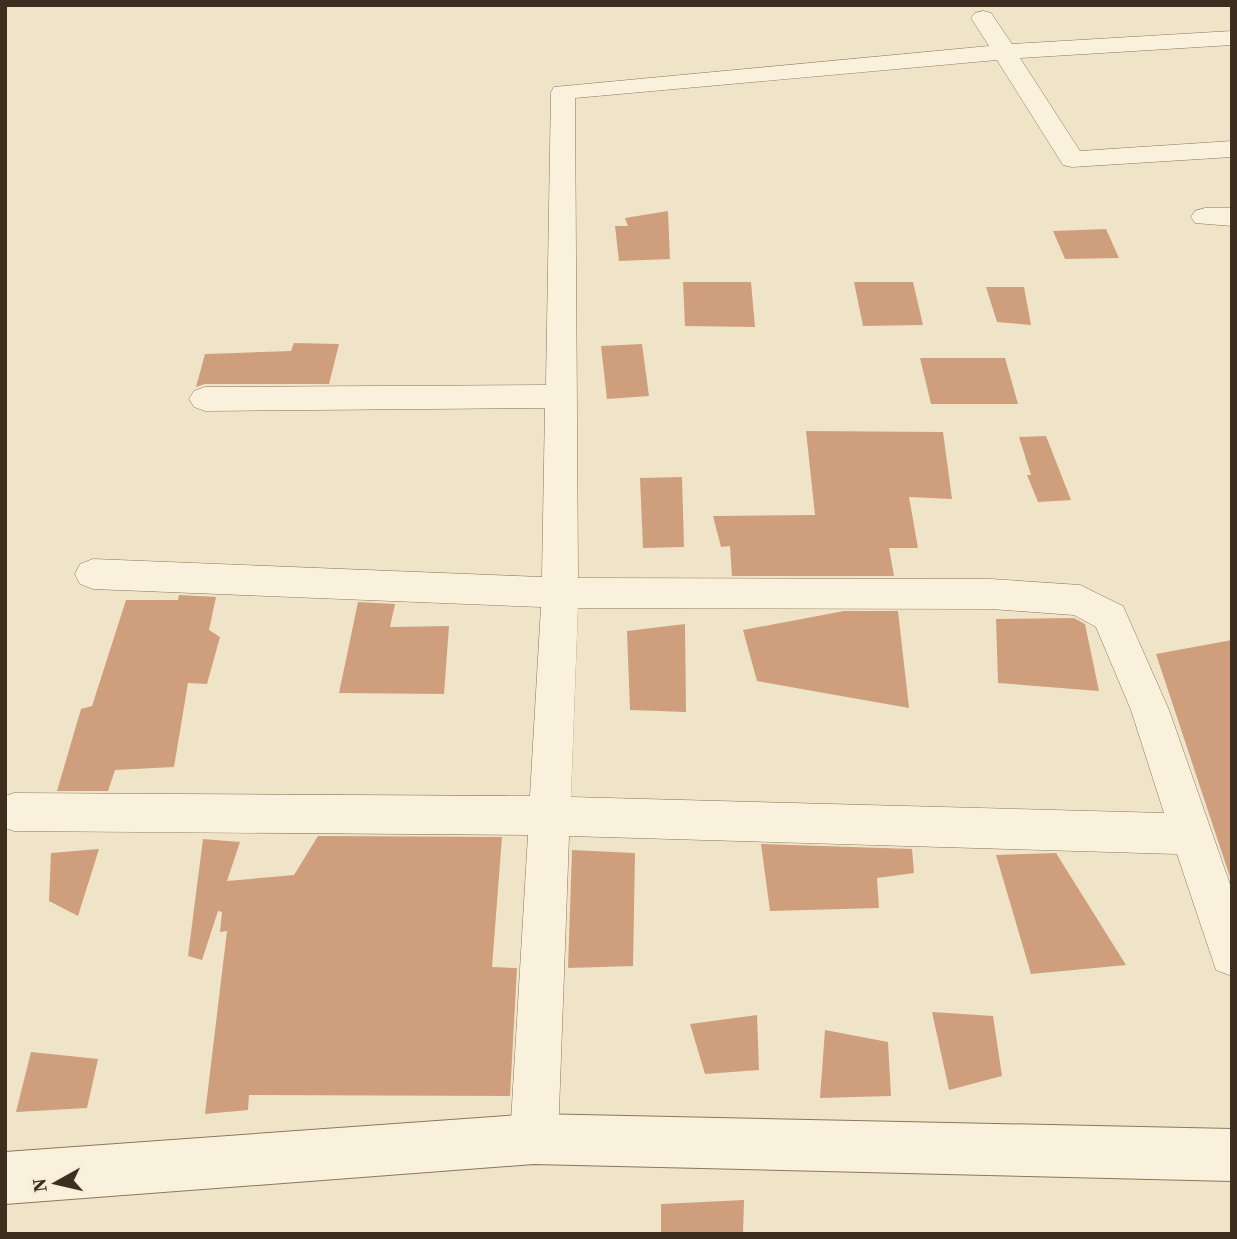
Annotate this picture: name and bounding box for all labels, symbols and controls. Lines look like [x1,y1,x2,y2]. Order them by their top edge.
north arrow [21,1148,91,1218]
text: N [25,1177,53,1194]

